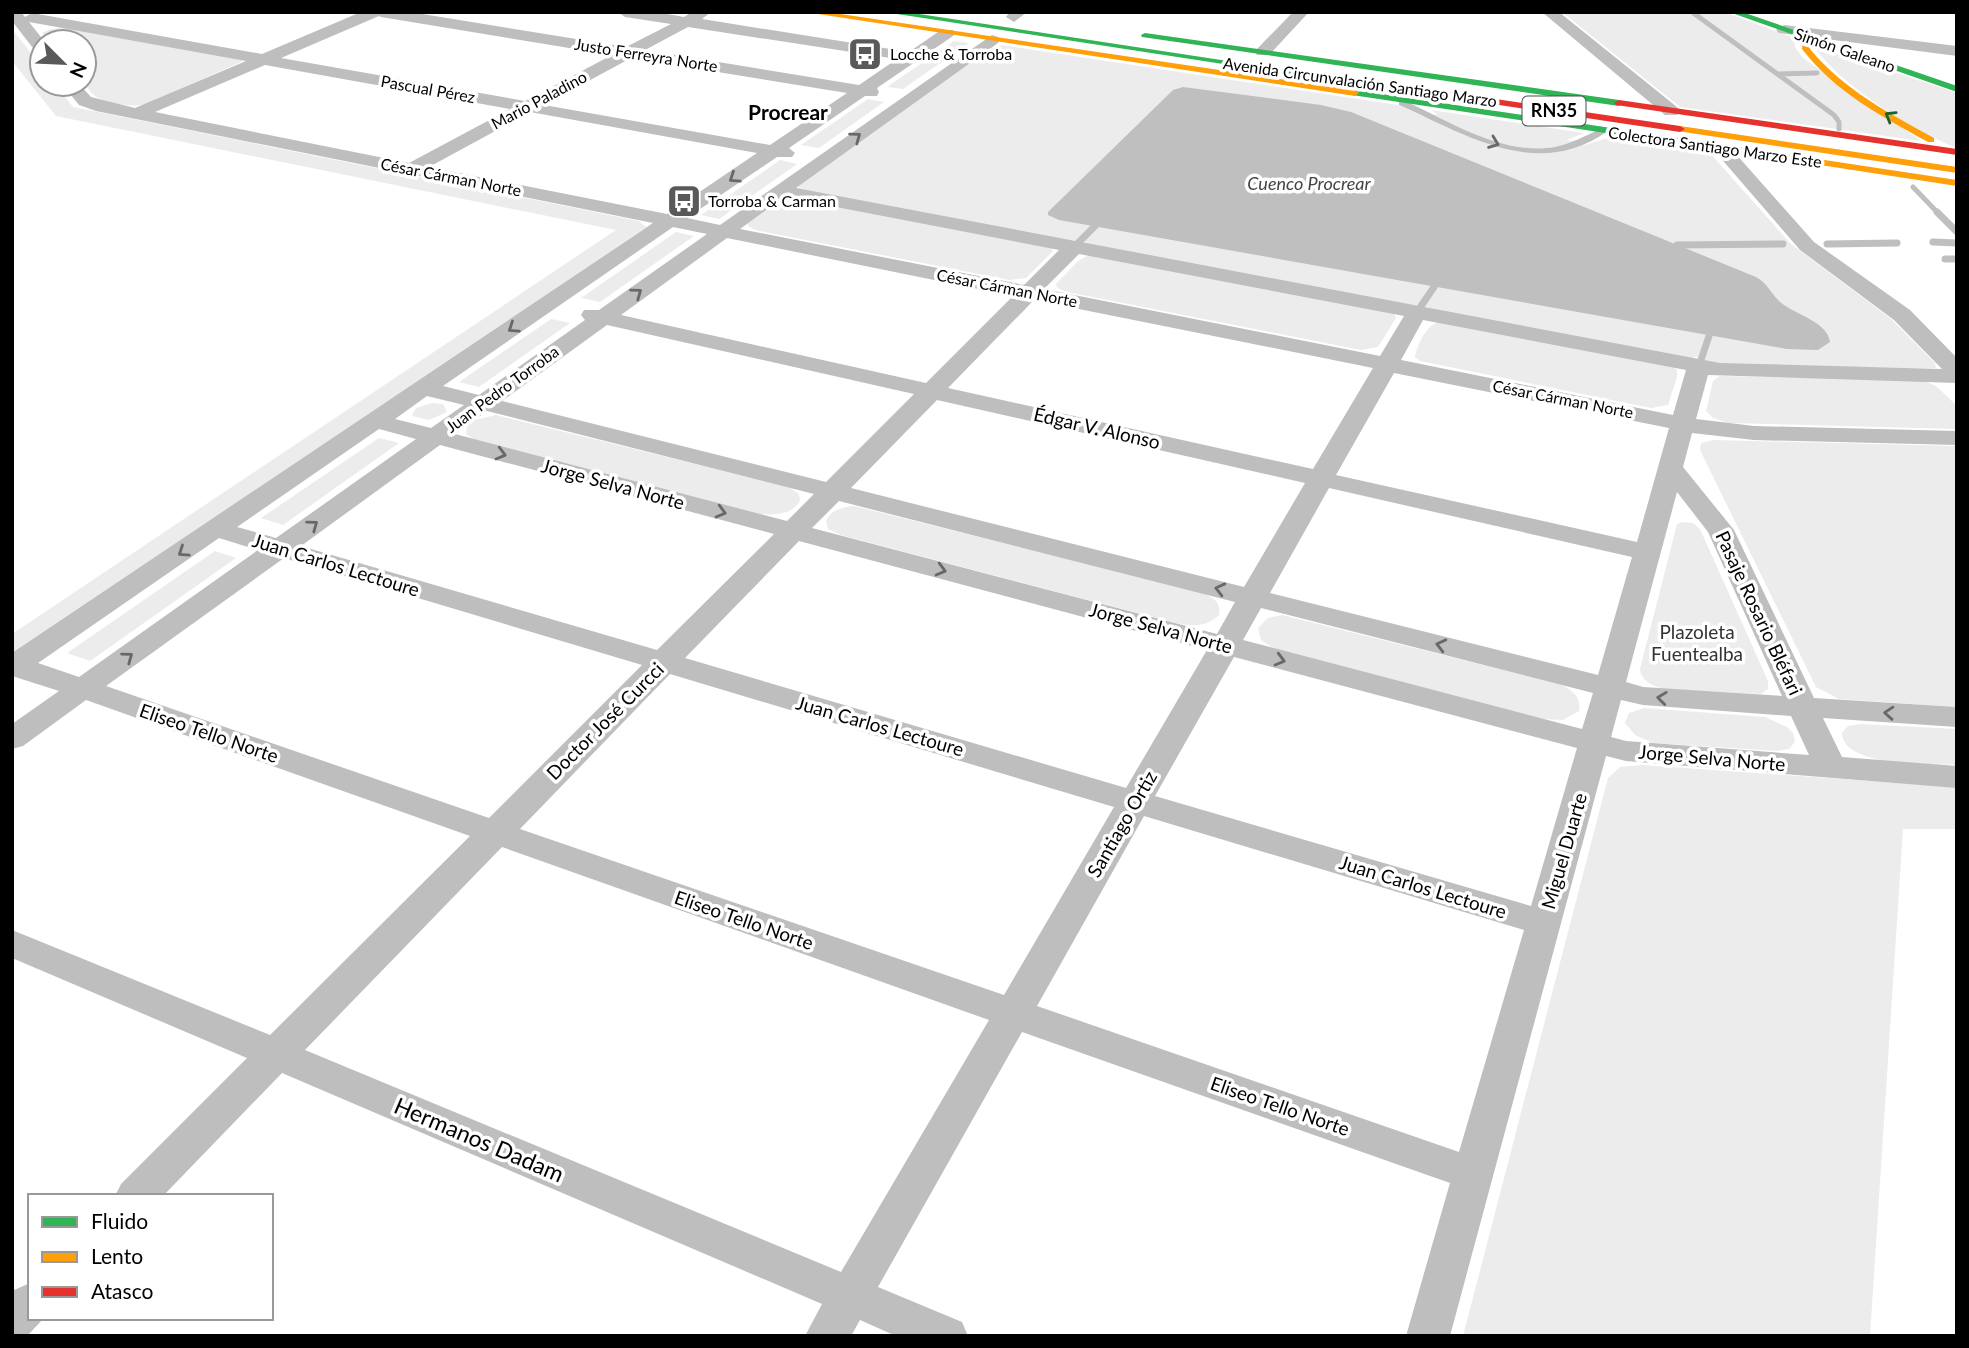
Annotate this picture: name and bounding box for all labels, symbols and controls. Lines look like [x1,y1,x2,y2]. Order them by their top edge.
street label: Simón Galeano [1792,23,1898,76]
north arrow [28,28,98,98]
street label: Justo Ferreyra Norte [573,34,719,75]
bus stop icon: Locche & Torroba [846,35,884,73]
place label: Locche & Torroba [890,44,1012,63]
street label: Avenida Circunvalación Santiago Marzo [1222,53,1498,110]
text: N [66,59,92,81]
street label: Mario Paladino [488,66,590,133]
street label: Pascual Pérez [379,71,477,106]
road number: RN35 [1522,96,1586,126]
district label: Procrear [748,99,828,124]
one-way arrow [1884,111,1897,124]
street label: Colectora Santiago Marzo Este [1607,122,1823,171]
one-way arrow [848,133,861,145]
one-way arrow [1488,135,1500,149]
street label: César Cárman Norte [379,154,523,199]
one-way arrow [729,170,742,183]
water label: Cuenco Procrear [1247,172,1372,194]
bus stop icon: Torroba & Carman [665,182,703,220]
place label: Torroba & Carman [708,191,836,210]
street label: César Cárman Norte [935,265,1079,310]
one-way arrow [629,289,642,301]
one-way arrow [508,320,521,333]
street label: Juan Pedro Torroba [441,341,562,436]
street label: César Cárman Norte [1491,376,1635,421]
street label: Édgar V. Alonso [1032,402,1163,453]
one-way arrow [495,446,507,460]
street label: Jorge Selva Norte [539,453,687,514]
one-way arrow [715,504,727,518]
one-way arrow [305,521,318,533]
street label: Pasaje Rosario Bléfari [1711,527,1808,699]
street label: Juan Carlos Lectoure [250,528,422,601]
one-way arrow [178,543,191,556]
one-way arrow [935,562,947,577]
one-way arrow [1214,583,1226,597]
street label: Jorge Selva Norte [1087,597,1235,658]
park label: Plazoleta Fuentealba [1651,620,1743,665]
one-way arrow [1435,639,1447,653]
one-way arrow [1274,651,1286,666]
one-way arrow [120,653,132,665]
street label: Doctor José Curcci [541,657,668,784]
street label: Juan Carlos Lectoure [794,691,967,760]
one-way arrow [1656,691,1667,706]
street label: Eliseo Tello Norte [137,698,282,767]
one-way arrow [1883,706,1894,721]
street label: Jorge Selva Norte [1638,740,1786,775]
street label: Santiago Ortiz [1082,767,1161,881]
street label: Miguel Duarte [1536,790,1591,912]
street label: Juan Carlos Lectoure [1337,850,1509,923]
street label: Eliseo Tello Norte [672,885,817,954]
street label: Eliseo Tello Norte [1208,1071,1353,1140]
street label: Hermanos Dadam [390,1091,568,1187]
legend [28,1194,273,1320]
text: Fluido [91,1208,148,1233]
text: Lento [91,1243,143,1268]
text: Atasco [91,1278,153,1303]

